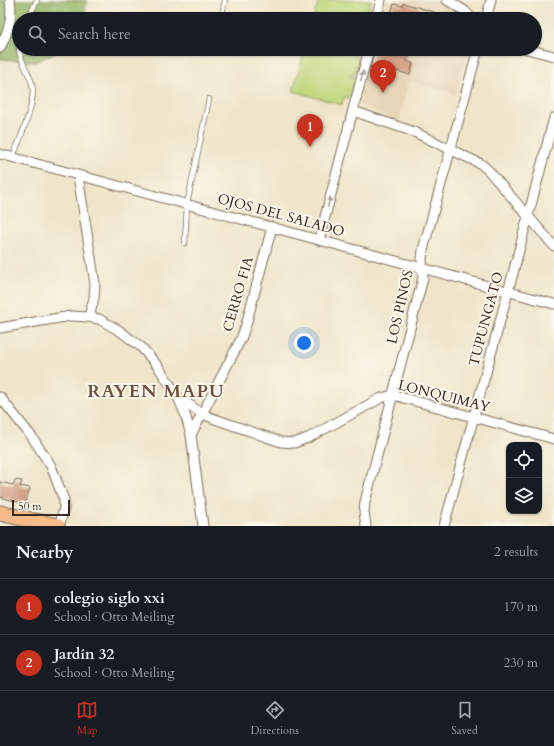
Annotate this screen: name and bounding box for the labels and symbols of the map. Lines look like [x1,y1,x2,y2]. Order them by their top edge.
pin: 2 [370,60,396,93]
one-way arrow [359,70,365,82]
pin: 1 [297,114,323,147]
street label: OJOS DEL SALADO [215,189,347,241]
one-way arrow [326,196,332,208]
street label: CERRO FIA [218,254,258,334]
street label: LOS PINOS [382,268,418,346]
street label: TUPUNGATO [464,270,508,368]
your location [294,333,314,353]
street label: LONQUIMAY [396,375,493,417]
district label: RAYEN MAPU [87,379,225,404]
scale bar [12,498,70,517]

